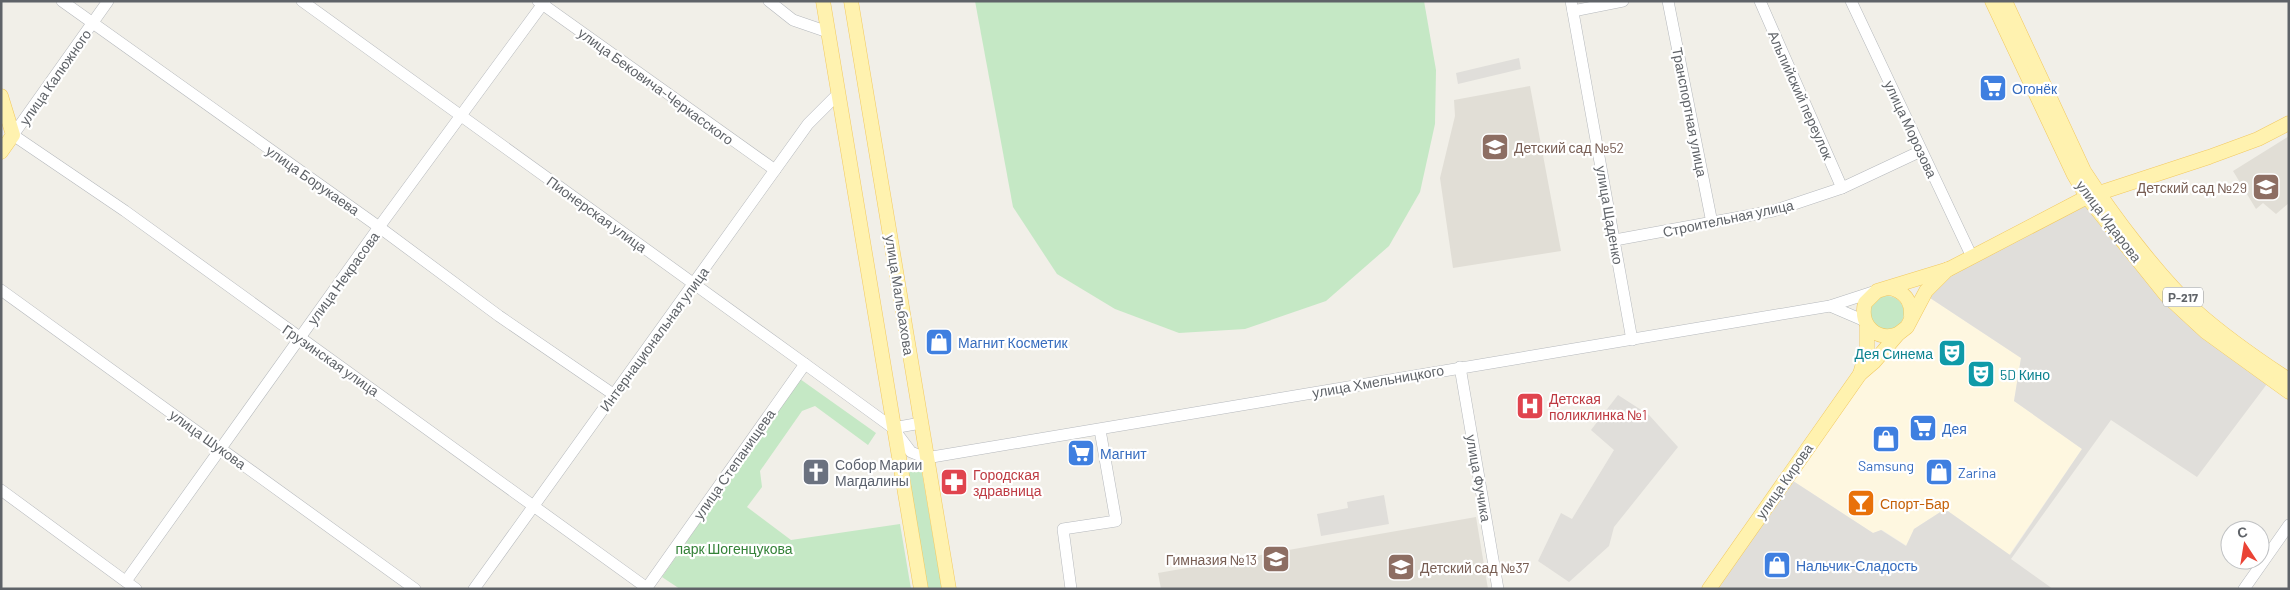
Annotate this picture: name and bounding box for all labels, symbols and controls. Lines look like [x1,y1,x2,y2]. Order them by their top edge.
street label: улица Бековича-Черкасского [575,24,737,148]
street label: улица Калюжного [16,26,95,128]
street label: Альпийский переулок [1765,28,1837,163]
street label: Транспортная улица [1669,46,1711,178]
supermarket icon: Огонёк [1978,73,2008,103]
street label: улица Морозова [1881,78,1941,181]
place label: Огонёк [2012,80,2058,97]
school or university icon: Детский сад №52 [1480,132,1510,162]
place label: Детский сад №52 [1514,139,1624,156]
street label: улица Борукаева [263,141,363,219]
street label: улица Щаденко [1593,164,1627,266]
street label: Пионерская улица [544,172,650,256]
school or university icon: Детский сад №29 [2251,172,2281,202]
street label: улица Идарова [2073,177,2145,265]
place label: Детский сад №29 [2137,179,2247,196]
street label: Строительная улица [1661,196,1795,240]
street label: улица Некрасова [304,228,383,328]
street label: улица Мальбахова [882,234,918,357]
street label: Интернациональная улица [596,263,712,414]
road number: Р-217 [2163,288,2203,306]
street label: Грузинская улица [280,320,383,400]
shop icon: Магнит Косметик [924,327,954,357]
place label: Магнит Косметик [958,334,1069,351]
theatre icon: Дея Синема [1937,338,1967,368]
place label: Дея Синема [1854,345,1933,362]
theatre icon: 5D Кино [1966,359,1996,389]
street label: улица Хмельницкого [1311,361,1445,401]
place label: 5D Кино [2000,366,2050,383]
place label: Детская поликлинка №1 [1549,390,1647,423]
hospital icon: Детская поликлинка №1 [1515,391,1545,421]
street label: улица Степанищева [690,405,779,522]
street label: улица Шукова [166,406,250,473]
supermarket icon: Дея [1908,413,1938,443]
place label: Дея [1942,420,1967,437]
shop icon: Samsung [1871,424,1901,454]
street label: улица Фучика [1463,433,1495,523]
supermarket icon: Магнит [1066,438,1096,468]
street label: улица Кирова [1752,440,1816,522]
place label: Магнит [1100,445,1147,462]
place label: Собор Марии Магдалины [835,456,922,489]
church icon: Собор Марии Магдалины [801,457,831,487]
place label: Samsung [1858,457,1914,474]
shop icon: Zarina [1924,457,1954,487]
place label: Zarina [1958,464,1996,481]
place label: Городская здравница [973,466,1042,499]
pharmacy icon: Городская здравница [939,467,969,497]
bar icon: Спорт-Бар [1846,488,1876,518]
place label: Спорт-Бар [1880,495,1950,512]
north arrow [2220,520,2270,570]
text: С [2235,522,2249,541]
park label: парк Шогенцукова [675,540,793,557]
school or university icon: Гимназия №13 [1261,544,1291,574]
shop icon: Нальчик-Сладость [1762,550,1792,580]
place label: Гимназия №13 [1166,551,1257,568]
school or university icon: Детский сад №37 [1386,552,1416,582]
place label: Нальчик-Сладость [1796,557,1918,574]
place label: Детский сад №37 [1420,559,1530,576]

